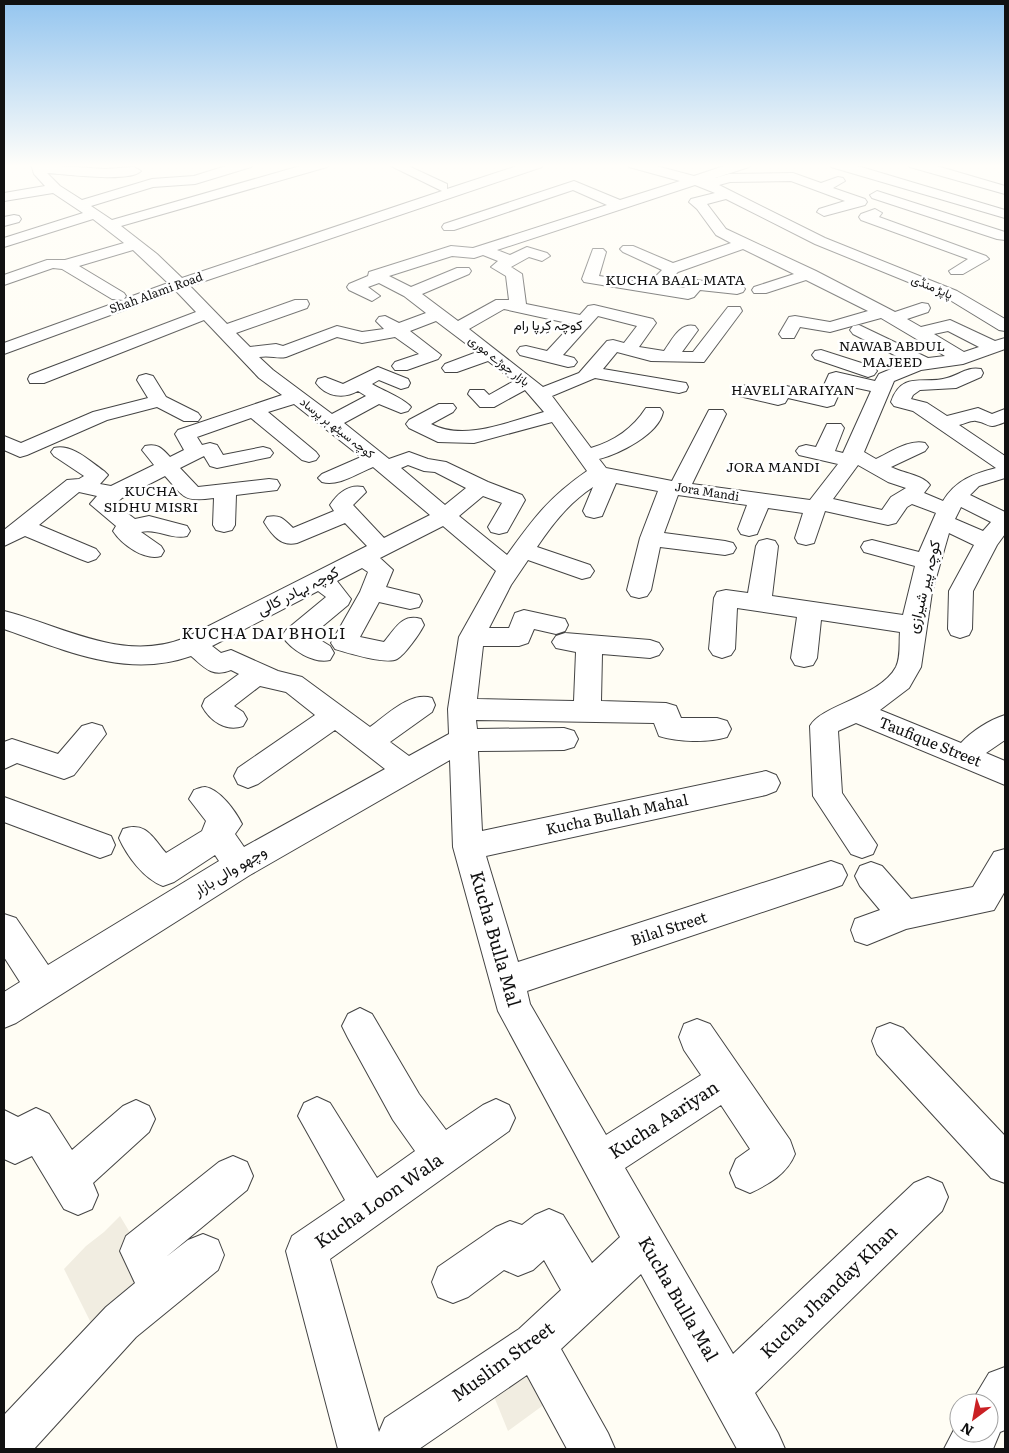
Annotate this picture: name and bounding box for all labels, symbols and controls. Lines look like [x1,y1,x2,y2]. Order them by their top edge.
street label: Shah Alami Road [106,267,206,317]
district label: KUCHA BAAL MATA [605,269,746,289]
street label: پاپڑ منڈی [909,269,956,303]
district label: کوچہ کِرپا رام [513,314,583,335]
street label: بازار جوڑے موری [465,331,534,390]
district label: NAWAB ABDUL MAJEED [839,335,945,371]
district label: HAVELI ARAIYAN [731,379,855,399]
street label: کوچہ سیٹھ ہر پرساد [296,392,379,462]
district label: JORA MANDI [726,456,820,476]
street label: Jora Mandi [674,477,741,505]
district label: KUCHA SIDHU MISRI [104,480,198,516]
street label: کوچہ پیر شیرازی [900,537,945,636]
street label: کوچہ بہادر کالی [252,559,343,620]
district label: KUCHA DAI BHOLI [181,620,347,644]
street label: Taufique Street [876,710,985,772]
street label: Kucha Bullah Mahal [543,787,690,840]
street label: وچھو والی بازار [187,839,270,901]
street label: Kucha Bulla Mal [464,867,529,1010]
street label: Bilal Street [627,904,710,951]
street label: Kucha Aariyan [603,1073,724,1165]
street label: Kucha Loon Wala [309,1145,448,1254]
street label: Kucha Jhanday Khan [753,1218,903,1364]
street label: Kucha Bulla Mal [633,1231,726,1366]
street label: Muslim Street [445,1314,560,1407]
north arrow [949,1393,999,1443]
text: N [956,1418,977,1441]

